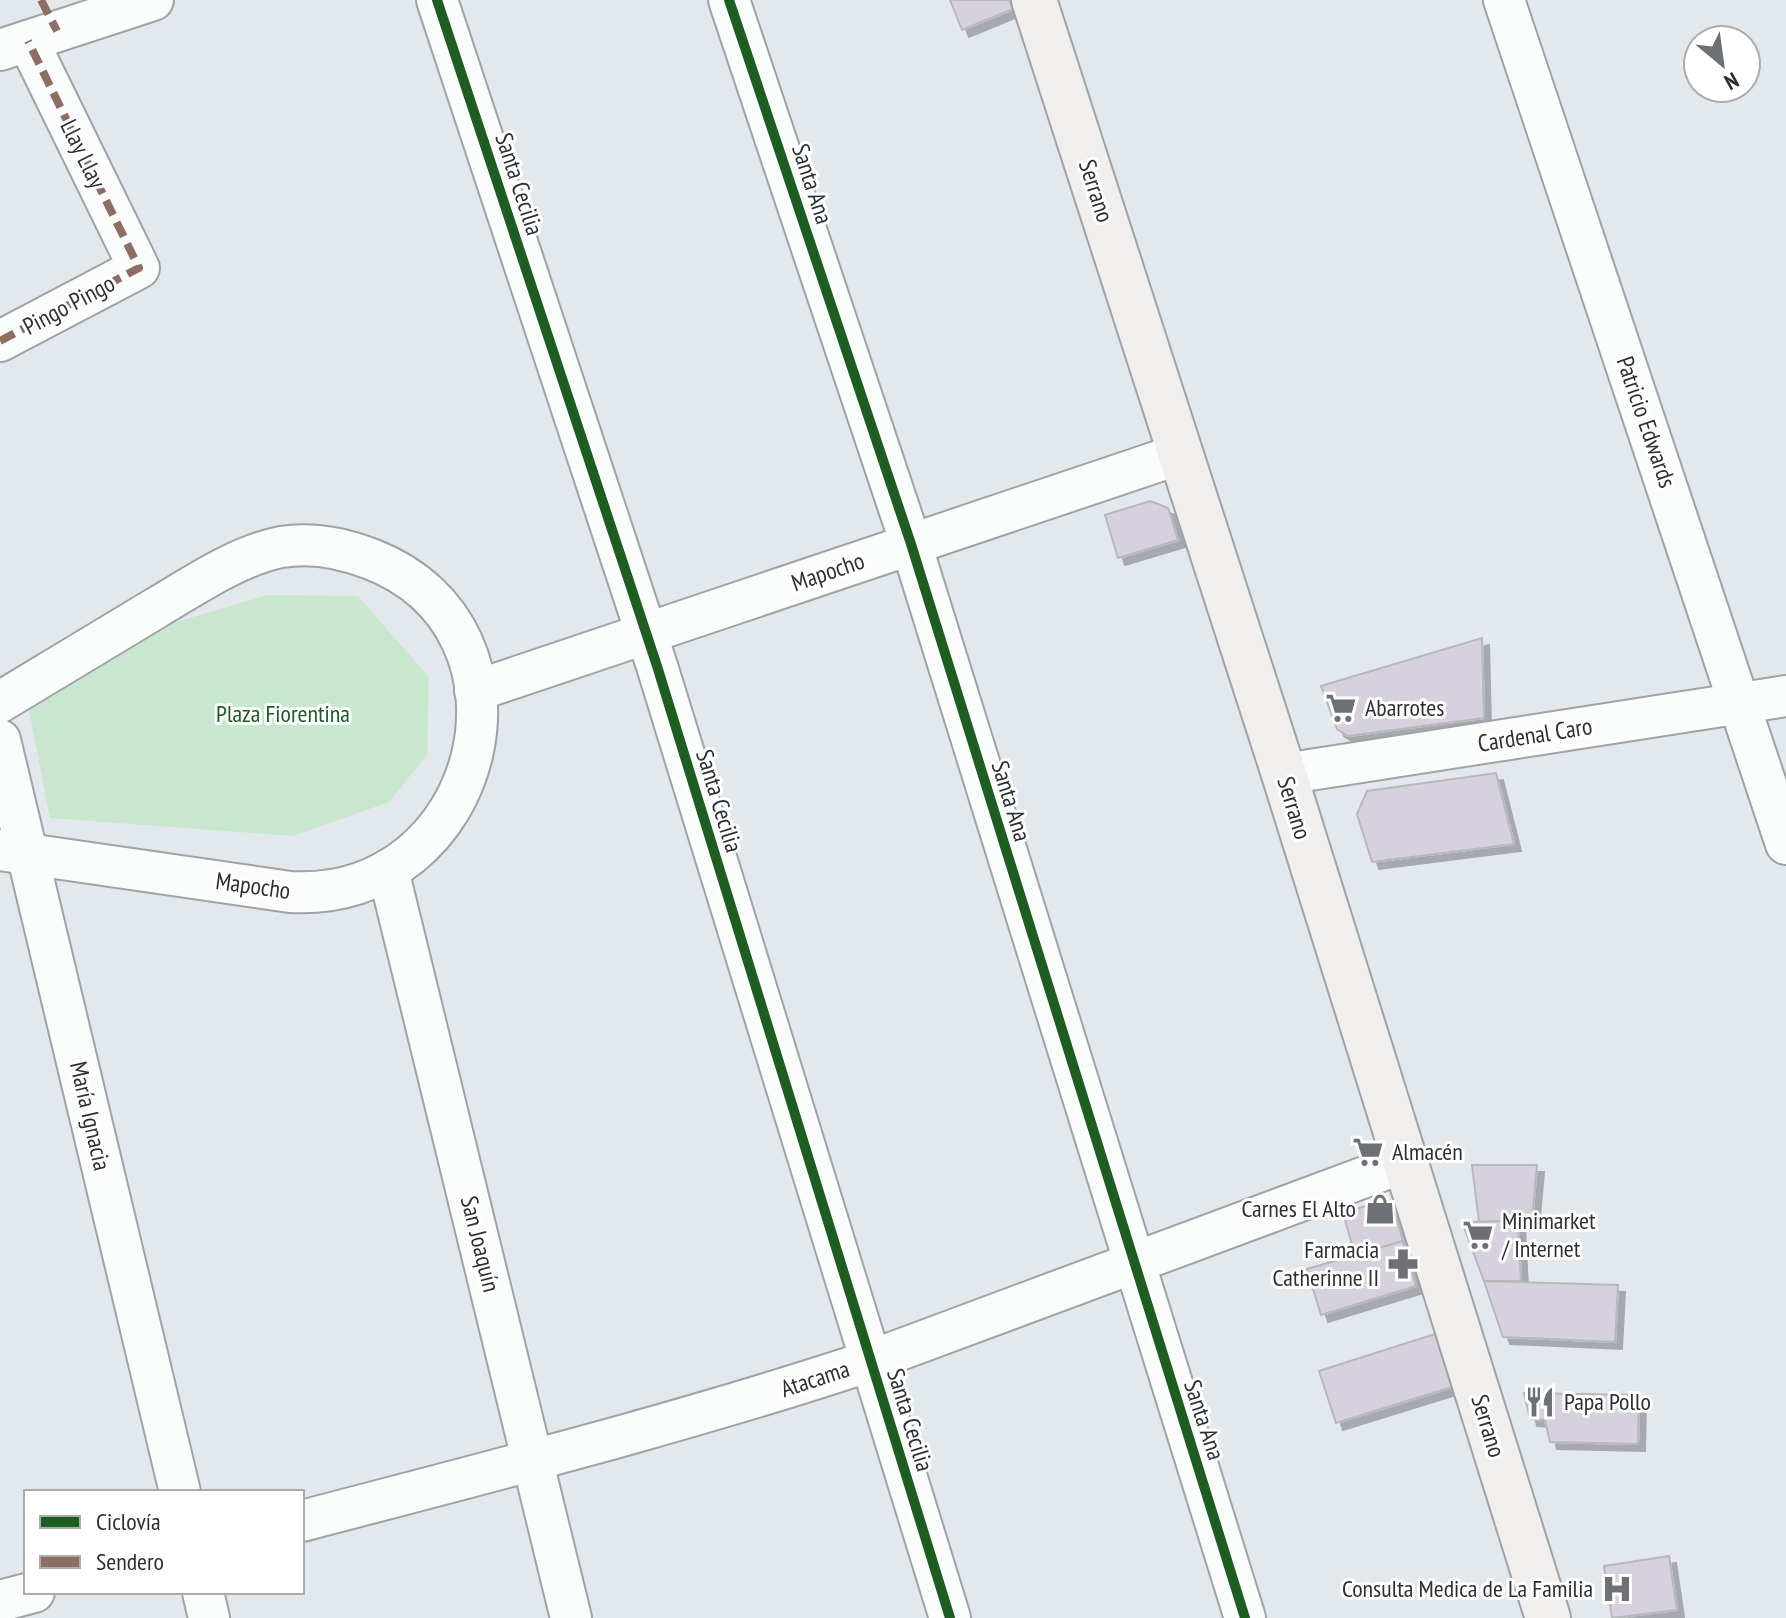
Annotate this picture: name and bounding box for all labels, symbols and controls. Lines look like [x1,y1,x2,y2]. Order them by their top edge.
north arrow [1682,24,1762,104]
text: N [1720,66,1744,97]
street label: Llay Llay [54,114,113,193]
street label: Santa Cecilia [488,129,551,239]
street label: Santa Ana [785,140,840,228]
street label: Serrano [1072,156,1121,226]
street label: Pingo Pingo [17,267,120,342]
street label: Patricio Edwards [1610,352,1683,492]
street label: Mapocho [787,545,868,598]
supermarket icon: Abarrotes [1324,691,1358,725]
place label: Abarrotes [1365,692,1444,723]
park label: Plaza Fiorentina [216,698,350,729]
street label: Cardenal Caro [1476,710,1594,759]
street label: Santa Cecilia [689,746,750,856]
street label: Santa Ana [985,757,1038,845]
street label: Serrano [1270,773,1319,843]
street label: Mapocho [214,865,292,906]
street label: María Ignacia [63,1058,118,1173]
supermarket icon: Almacén [1351,1135,1385,1169]
place label: Almacén [1392,1136,1463,1167]
shop icon: Carnes El Alto [1363,1192,1397,1226]
street label: San Joaquín [454,1193,507,1295]
place label: Carnes El Alto [1241,1193,1356,1224]
place label: Minimarket / Internet [1501,1205,1596,1264]
supermarket icon: Minimarket / Internet [1461,1218,1495,1252]
place label: Farmacia Catherinne II [1273,1234,1379,1293]
pharmacy icon: Farmacia Catherinne II [1386,1247,1420,1281]
street label: Atacama [776,1353,853,1404]
street label: Santa Cecilia [880,1365,941,1475]
street label: Santa Ana [1177,1376,1232,1464]
restaurant icon: Papa Pollo [1523,1385,1557,1419]
place label: Papa Pollo [1564,1386,1651,1417]
street label: Serrano [1464,1391,1513,1461]
legend [24,1490,304,1594]
text: Ciclovía [96,1506,161,1537]
text: Sendero [96,1546,164,1577]
hospital icon: Consulta Medica de La Familia [1600,1572,1634,1606]
place label: Consulta Medica de La Familia [1342,1573,1593,1604]

